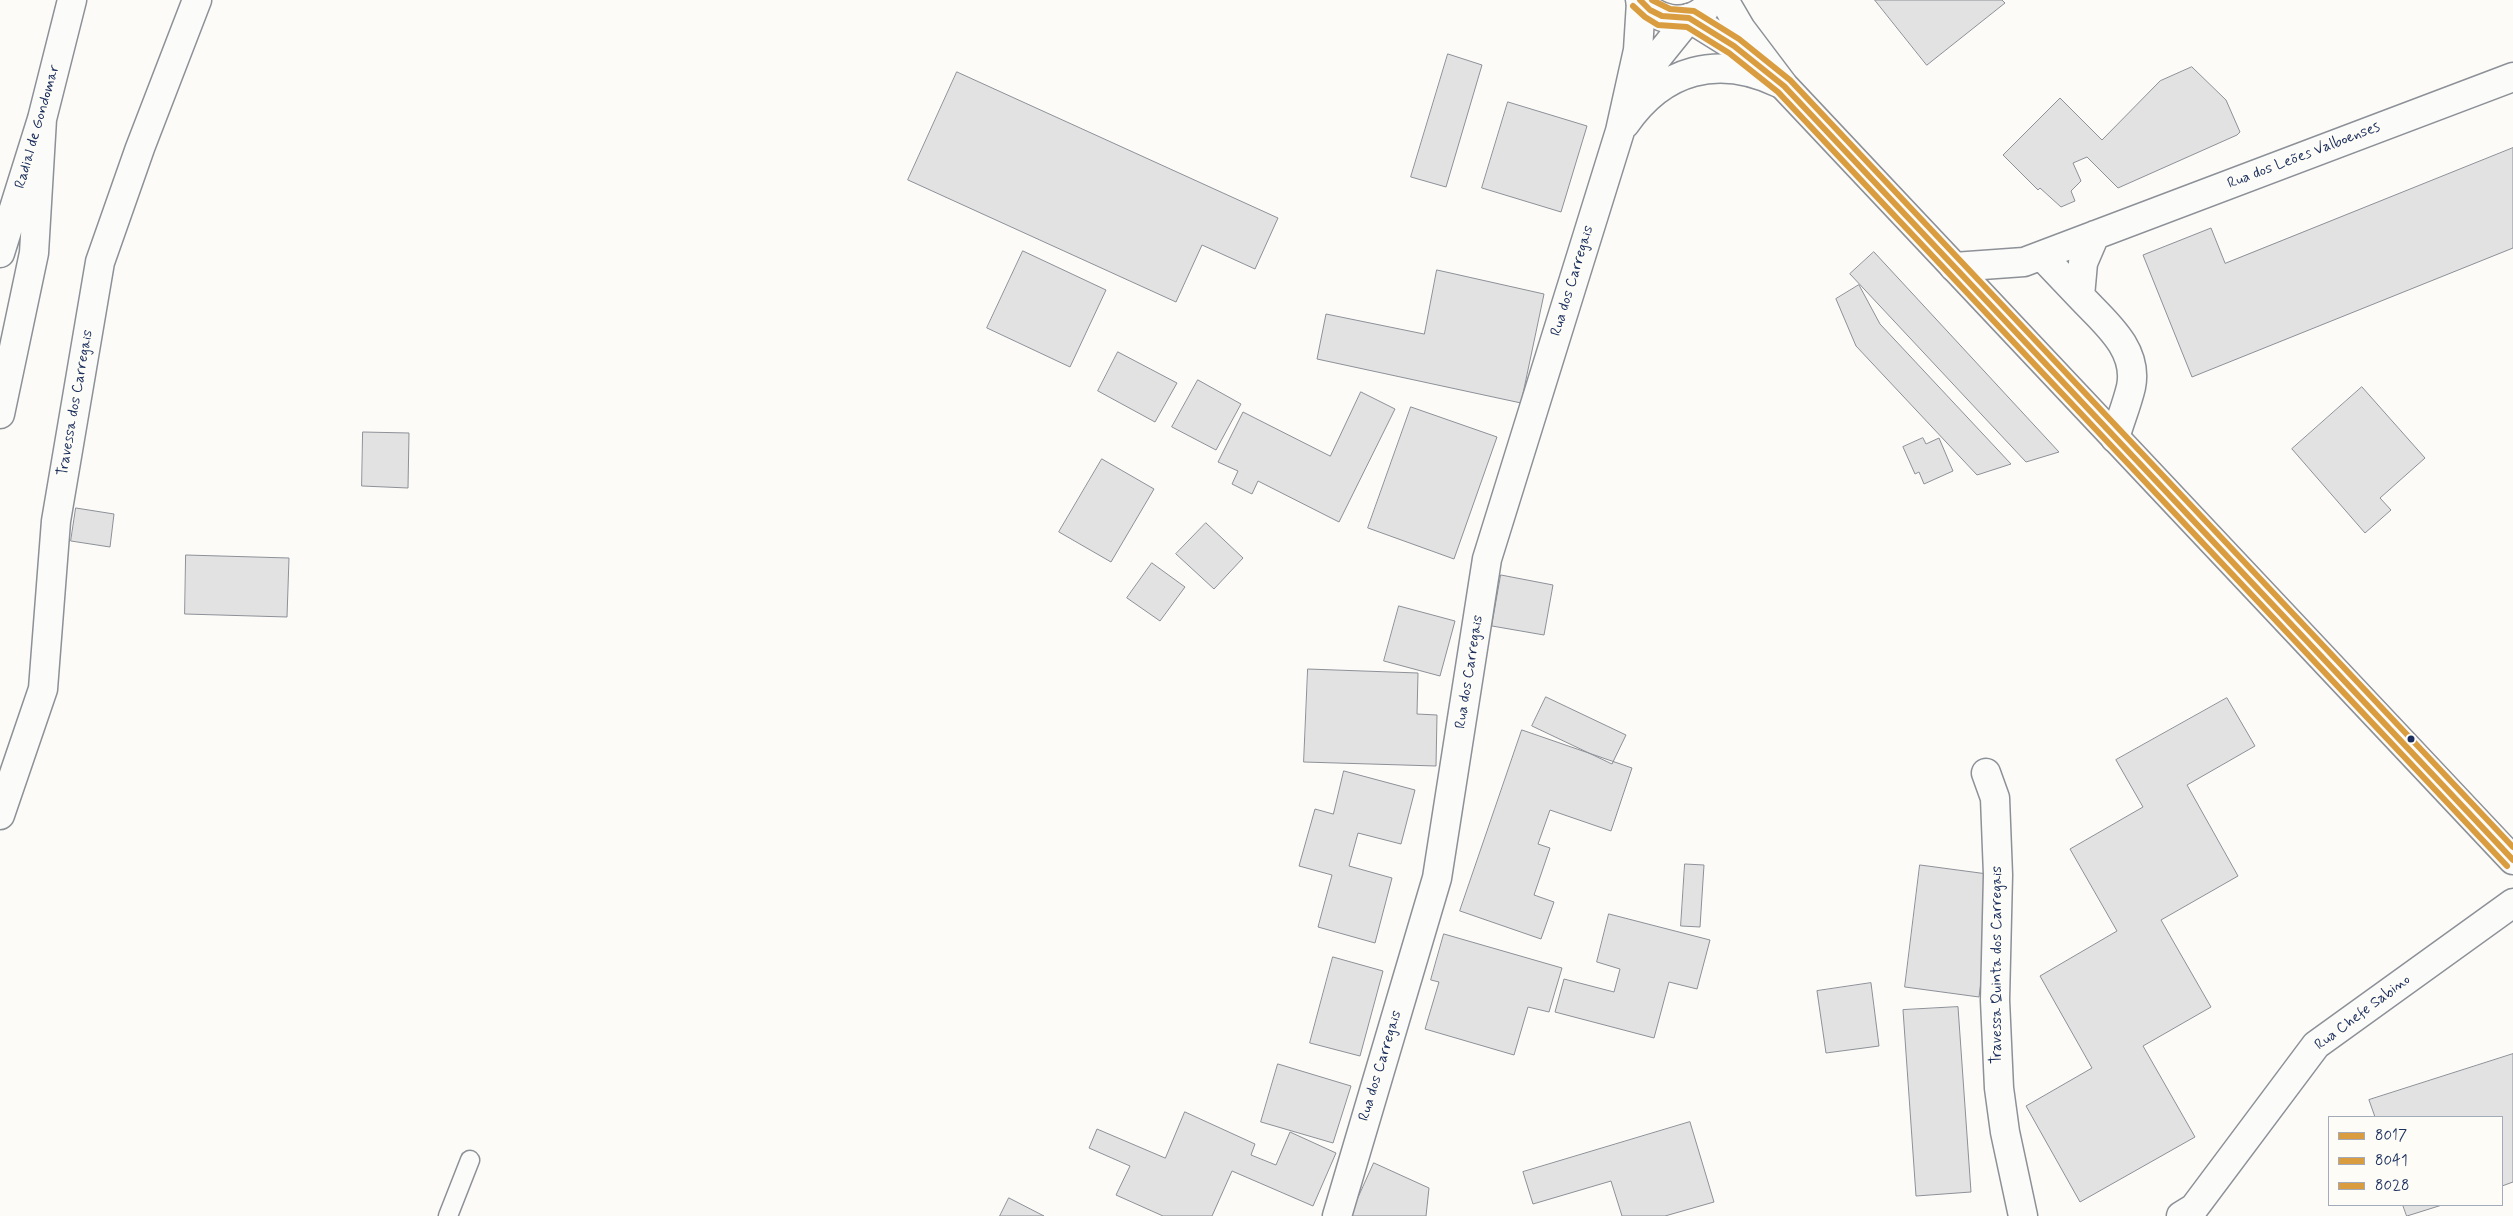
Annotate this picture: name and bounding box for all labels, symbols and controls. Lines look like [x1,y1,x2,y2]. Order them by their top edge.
street label: Radial de Gondomar [12,63,64,191]
street label: Rua dos Leões Valboenses [2225,119,2383,193]
street label: Rua dos Carregais [1548,223,1598,339]
street label: Travessa dos Carregais [54,329,98,477]
street label: Rua dos Carregais [1452,614,1488,730]
unlabelled marker [2406,734,2416,744]
street label: Travessa Quinta dos Carregais [1989,866,2007,1064]
street label: Rua Chefe Sabino [2312,971,2414,1055]
street label: Rua dos Carregais [1356,1008,1406,1124]
legend [2328,1116,2503,1206]
text: 8017 [2375,1126,2407,1146]
text: 8041 [2375,1151,2408,1171]
text: 8028 [2375,1176,2409,1196]

